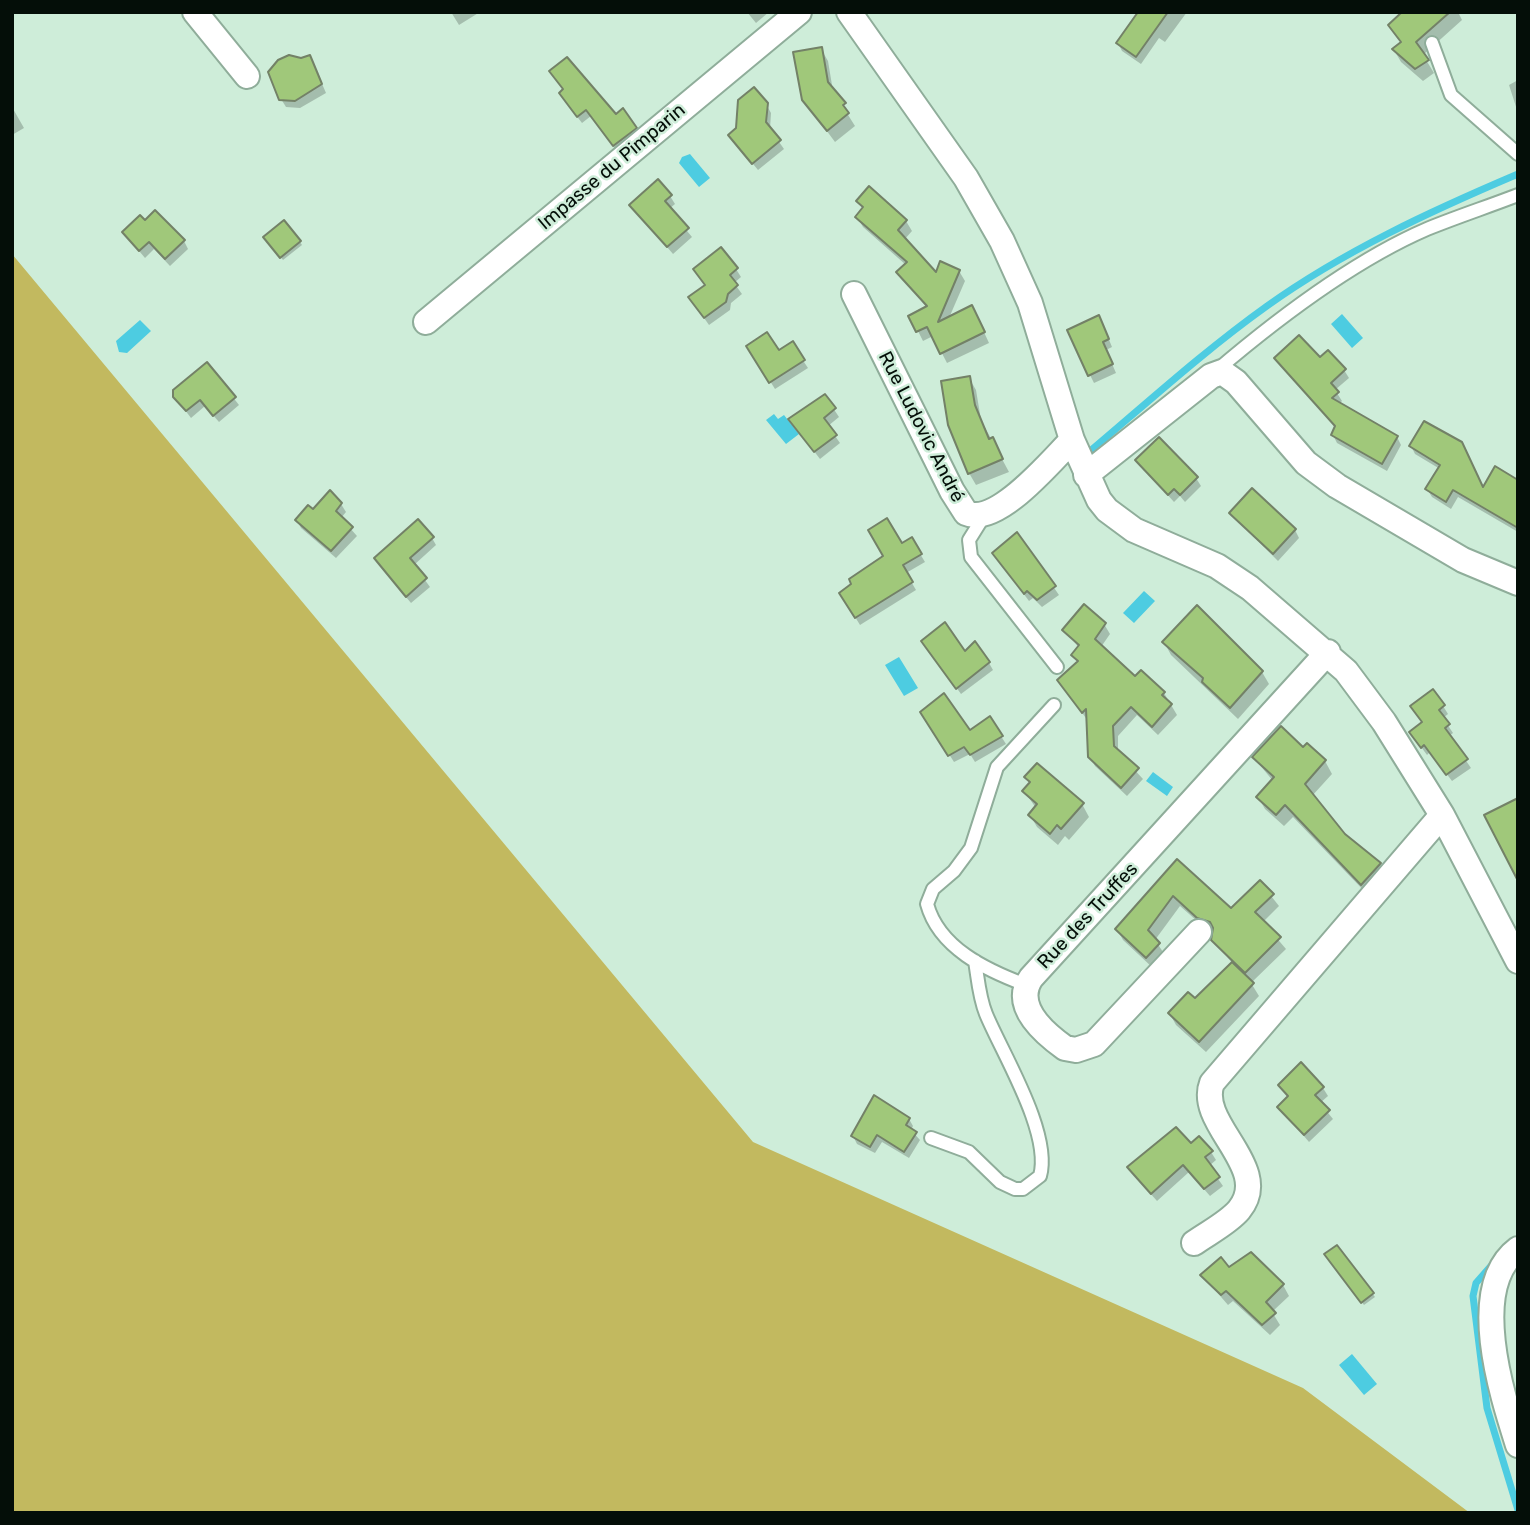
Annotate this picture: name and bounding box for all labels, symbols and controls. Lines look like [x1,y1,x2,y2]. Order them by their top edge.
street label: Impasse du Pimparin [534,99,690,235]
street label: Rue Ludovic André [873,348,969,506]
street label: Rue des Truffes [1033,858,1143,974]

